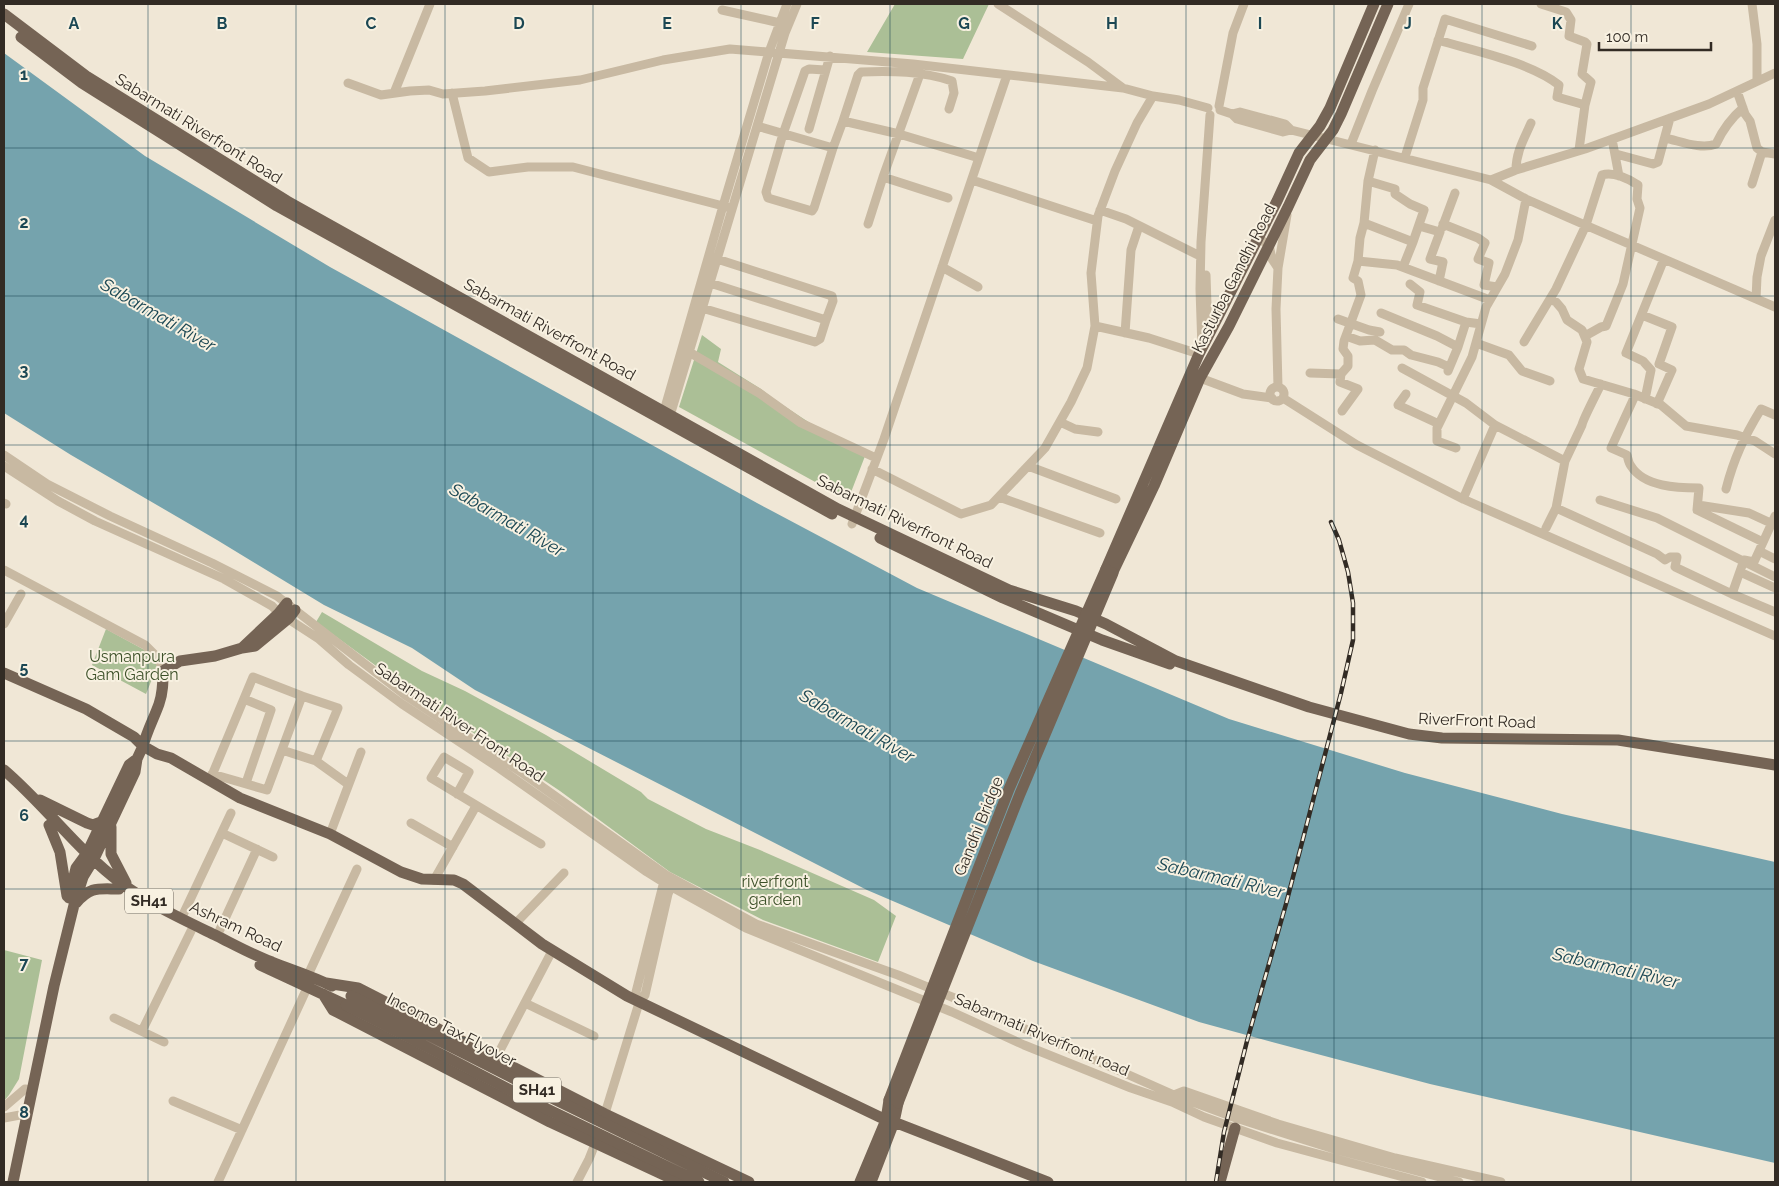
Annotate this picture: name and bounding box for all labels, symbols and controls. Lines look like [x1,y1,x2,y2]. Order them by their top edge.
text: A [69,14,80,33]
text: B [217,14,228,33]
text: C [366,14,377,33]
text: D [513,14,525,33]
text: E [662,14,672,33]
text: F [810,14,820,33]
text: G [958,14,970,33]
text: H [1106,14,1118,33]
text: I [1258,14,1262,33]
text: J [1404,14,1412,33]
text: K [1552,14,1563,33]
scale bar [1599,20,1712,52]
text: 100 m [1606,28,1648,46]
text: 1 [20,65,28,84]
street label: Sabarmati Riverfront Road [112,69,286,188]
street label: Kasturba Gandhi Road [1188,201,1279,356]
text: 2 [19,213,29,232]
water label: Sabarmati River [96,273,220,356]
street label: Sabarmati Riverfront Road [461,274,639,385]
text: 3 [20,361,29,380]
street label: Sabarmati Riverfront Road [814,471,996,572]
water label: Sabarmati River [445,478,569,561]
text: 4 [19,510,29,529]
park label: Usmanpura Gam Garden [85,647,179,684]
text: 5 [20,658,29,677]
street label: Sabarmati River Front Road [371,658,548,786]
water label: Sabarmati River [795,684,919,767]
street label: RiverFront Road [1418,709,1536,732]
street label: Gandhi Bridge [950,774,1007,879]
text: 6 [19,806,29,825]
water label: Sabarmati River [1155,853,1287,902]
park label: riverfront garden [741,872,809,909]
road number: SH41 [125,888,173,914]
street label: Ashram Road [187,897,285,956]
water label: Sabarmati River [1550,943,1682,992]
text: 7 [20,954,29,973]
street label: Income Tax Flyover [384,989,520,1070]
street label: Sabarmati Riverfront road [951,989,1132,1080]
road number: SH41 [513,1078,561,1102]
text: 8 [19,1103,29,1122]

